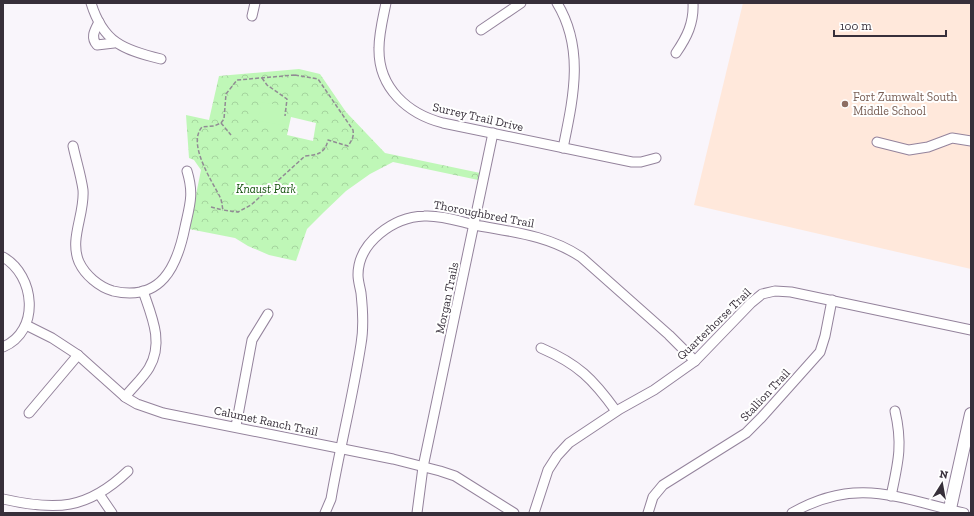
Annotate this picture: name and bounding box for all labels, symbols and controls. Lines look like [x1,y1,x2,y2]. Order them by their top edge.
scale bar [834,12,946,38]
text: 100 m [840,19,872,33]
place label: Fort Zumwalt South Middle School [853,90,958,118]
marker: Fort Zumwalt South Middle School [840,99,850,109]
street label: Surrey Trail Drive [431,100,525,134]
park label: Knaust Park [236,182,297,196]
street label: Thoroughbred Trail [432,197,536,231]
street label: Morgan Trails [433,261,461,335]
street label: Quarterhorse Trail [674,285,754,363]
street label: Stallion Trail [737,366,793,424]
street label: Calumet Ranch Trail [213,403,319,439]
north arrow [922,464,962,504]
text: N [938,467,950,482]

